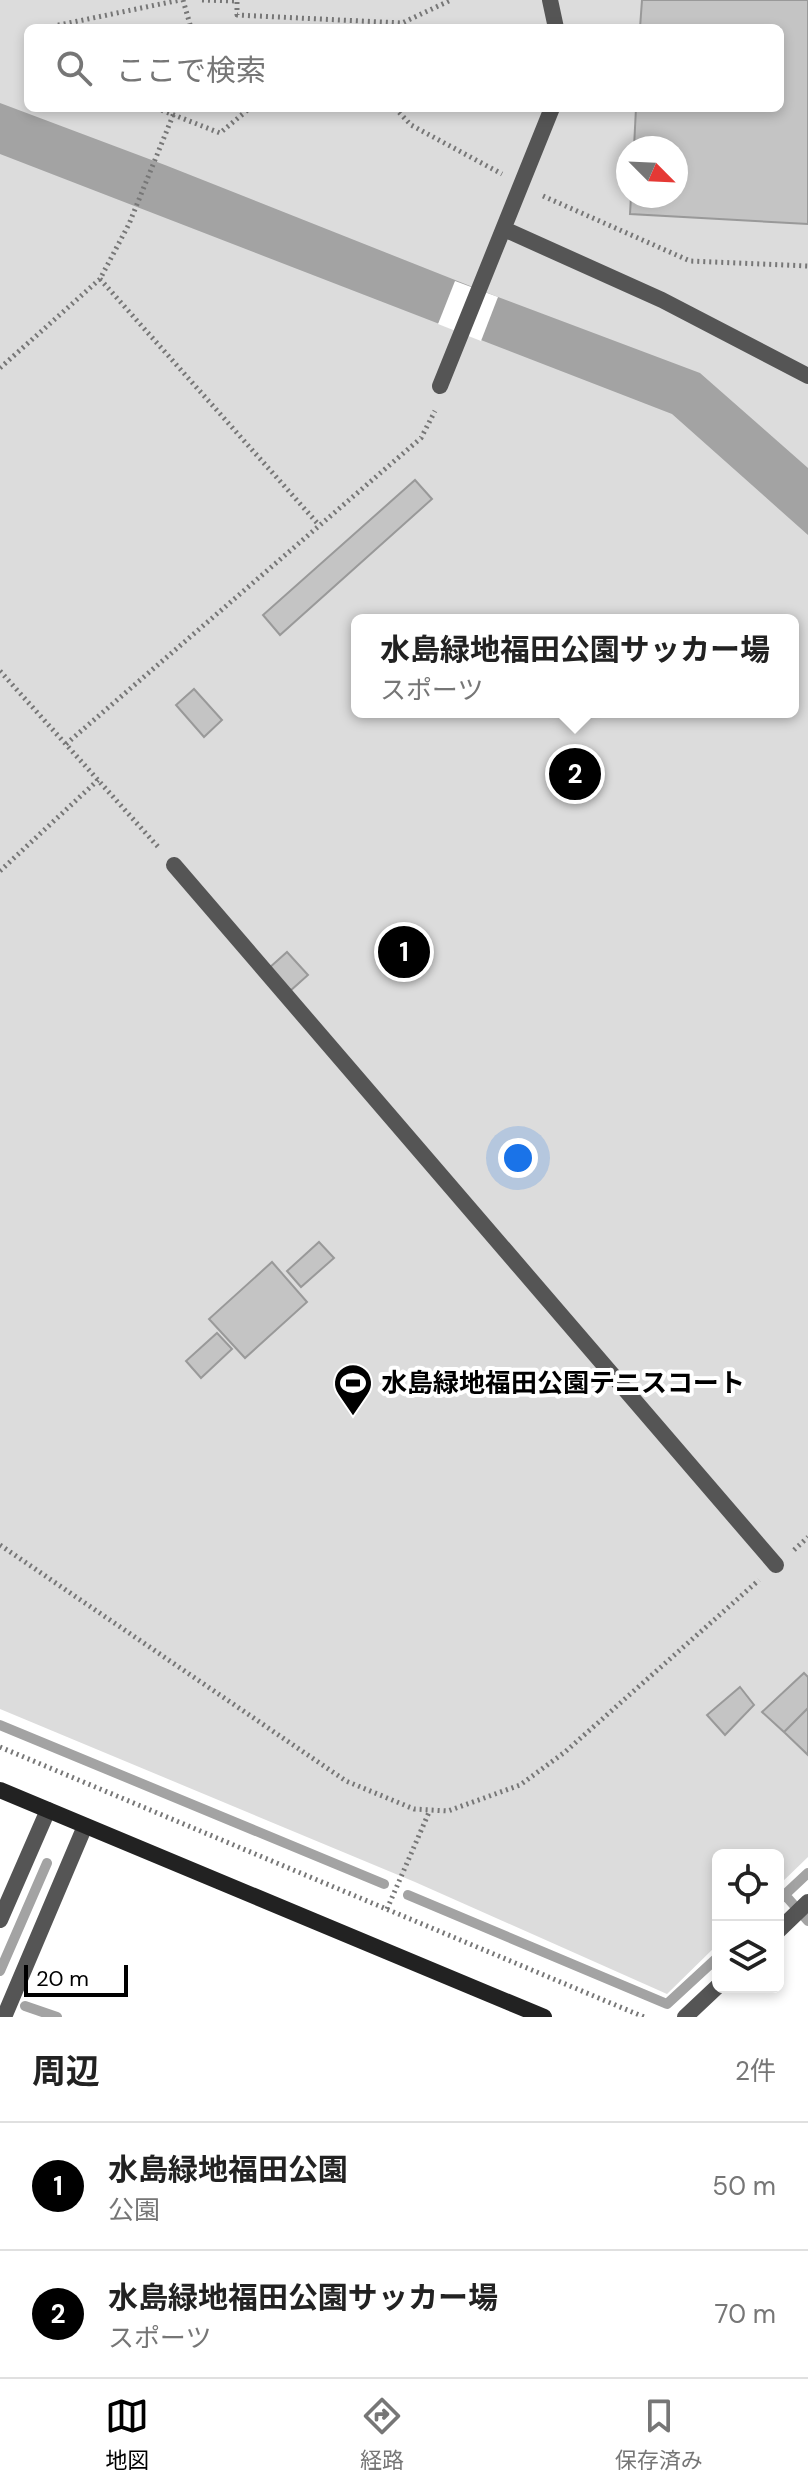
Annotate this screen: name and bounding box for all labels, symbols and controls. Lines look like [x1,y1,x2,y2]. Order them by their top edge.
search box [24,24,784,112]
icon: search [52,46,96,90]
text: ここで検索 [116,51,266,90]
north arrow [616,136,688,208]
popup [351,614,799,718]
text: 水島緑地福田公園サッカー場 [380,630,770,669]
text: スポーツ [380,673,483,707]
pin: 2 [549,744,601,804]
pin: 1 [378,922,430,982]
your location [498,1138,538,1178]
sports icon: 水島緑地福田公園テニスコート [332,1362,374,1417]
place label: 水島緑地福田公園テニスコート [381,1366,745,1400]
map controls [712,1849,784,1993]
button: locate [712,1849,784,1921]
button: layers [712,1921,784,1993]
scale bar [24,1961,128,1997]
text: 20 m [36,1964,89,1993]
text: 周辺 [32,2049,100,2094]
text: 2件 [735,2054,776,2088]
text: 水島緑地福田公園 [108,2150,348,2189]
text: 1 [53,2169,63,2203]
text: 50 m [712,2169,776,2203]
text: 公園 [108,2193,160,2227]
text: 水島緑地福田公園サッカー場 [108,2278,498,2317]
text: 2 [50,2297,66,2331]
text: 70 m [715,2297,776,2331]
text: スポーツ [108,2321,211,2355]
tab: 地図 [105,2394,149,2475]
tab: 経路 [360,2394,404,2475]
tab: 保存済み [615,2394,703,2475]

